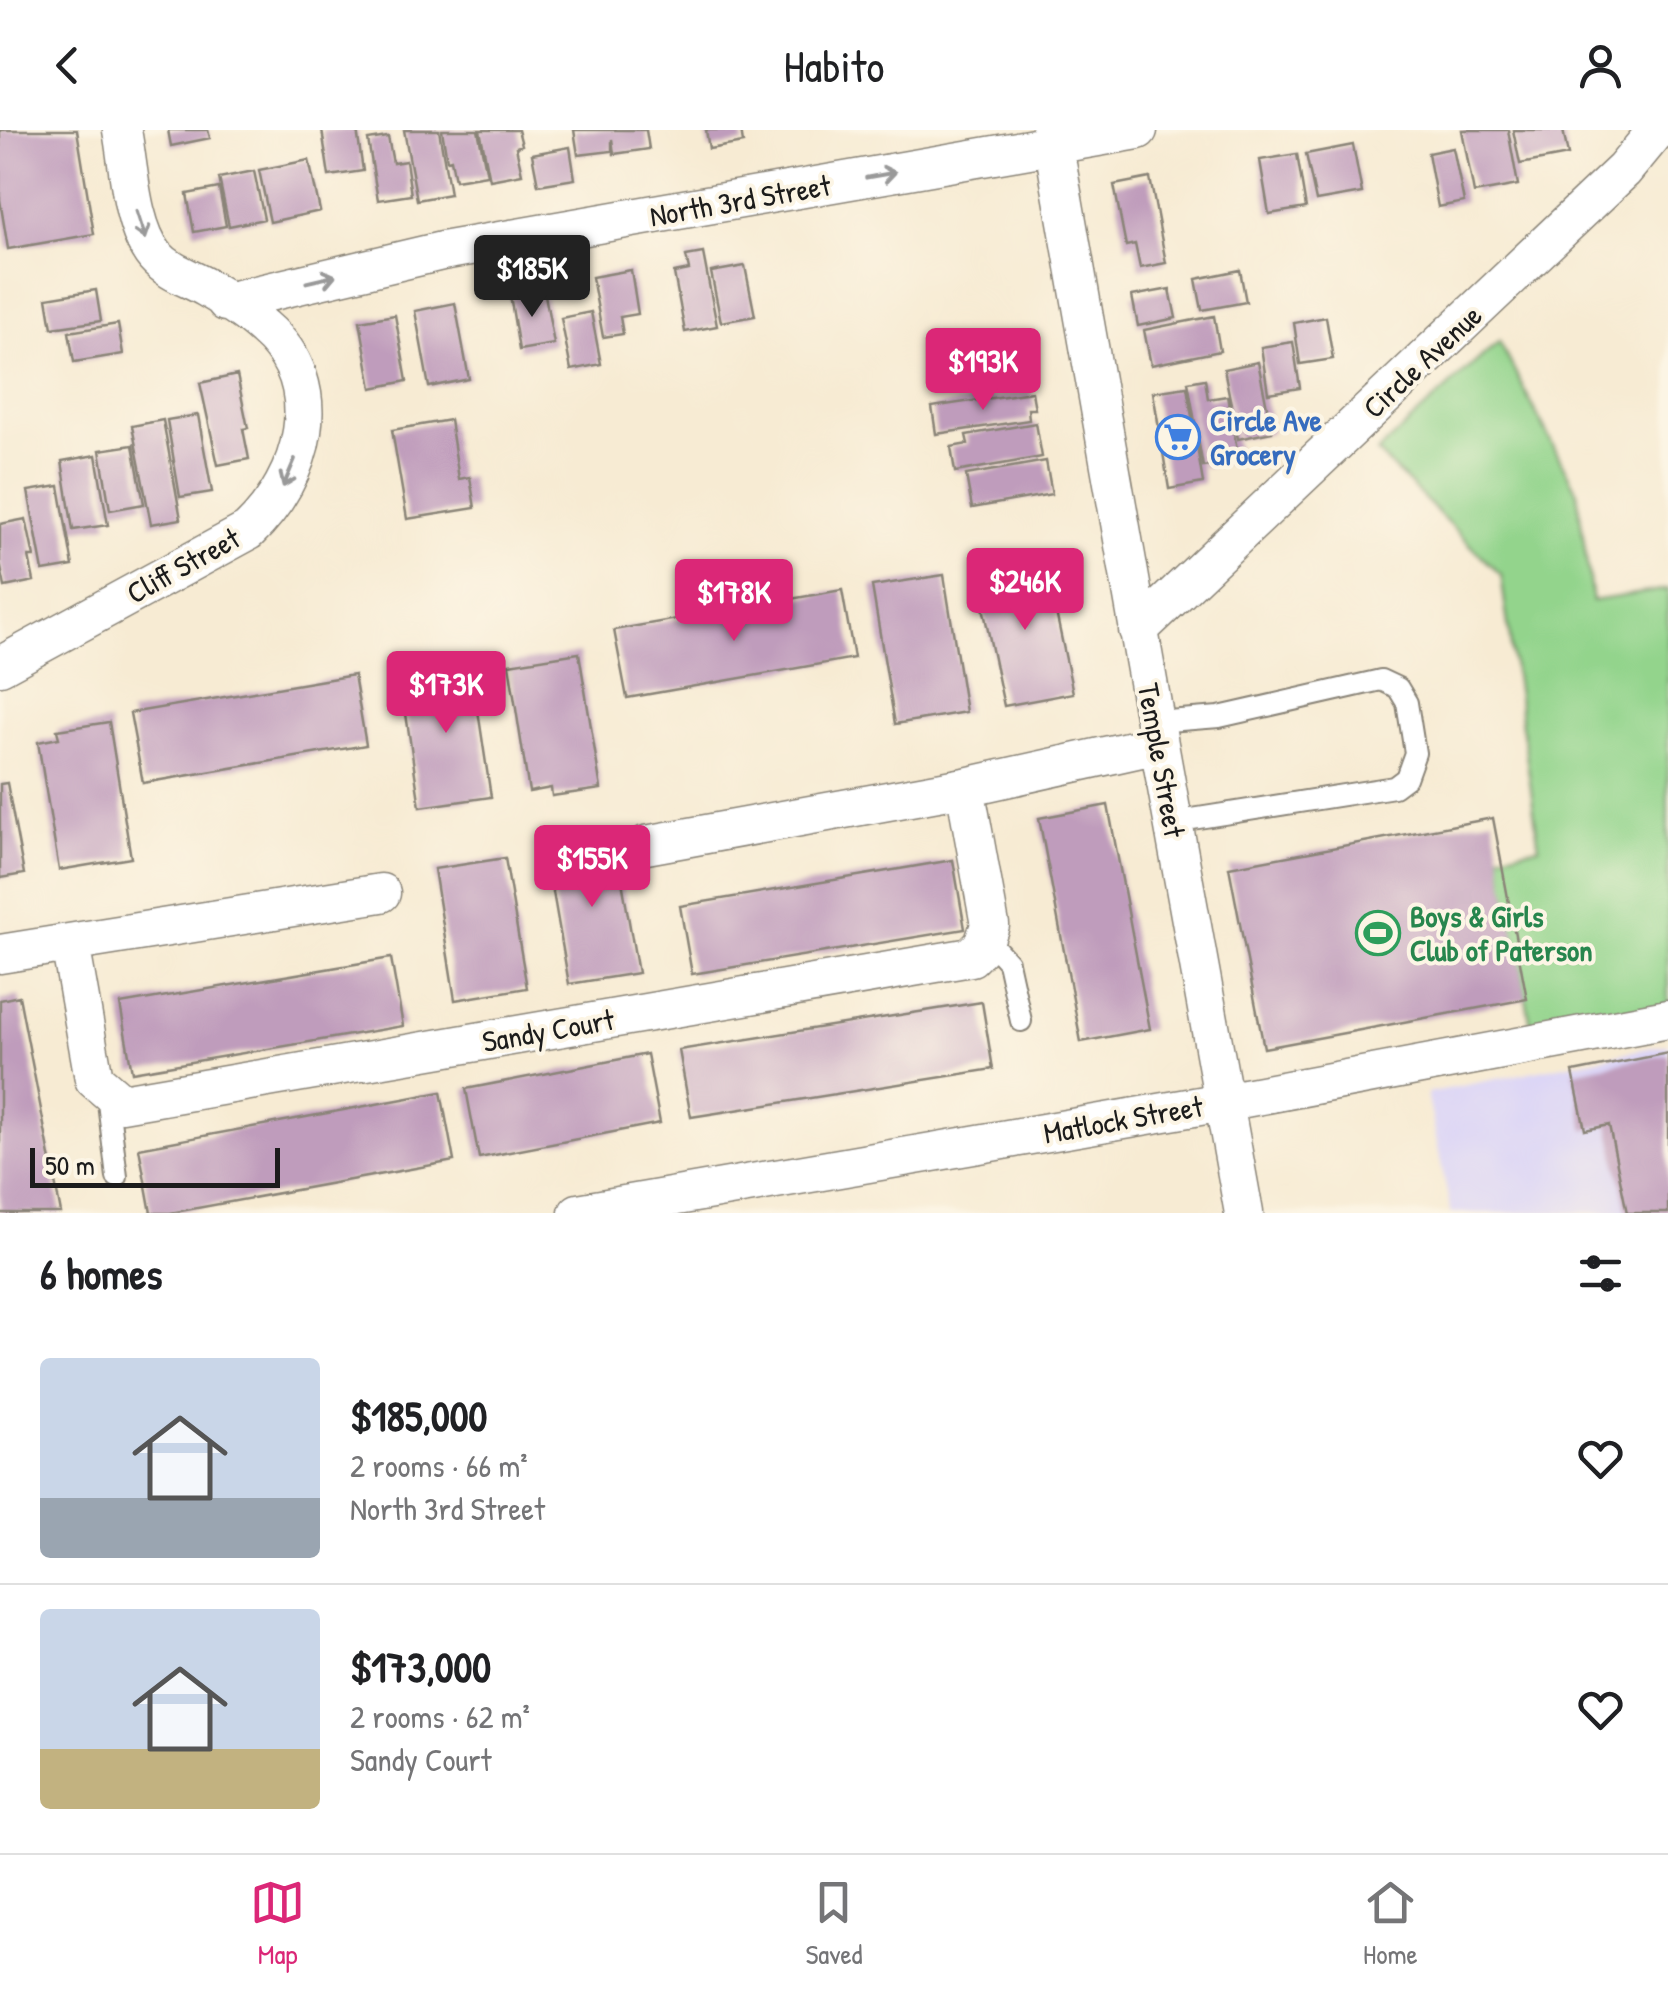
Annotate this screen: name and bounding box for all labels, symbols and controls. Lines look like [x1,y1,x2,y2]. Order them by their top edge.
text: Habito [784,35,884,96]
icon: back [40,38,95,93]
icon: person [1573,38,1628,93]
street label: North 3rd Street [646,164,834,236]
one-way arrow [865,165,897,184]
one-way arrow [133,209,151,241]
pin: $185K [462,235,602,320]
text: $185K [496,246,568,289]
one-way arrow [304,269,336,287]
street label: Circle Avenue [1354,295,1490,427]
pin: $193K [913,328,1053,413]
text: $193K [948,339,1018,382]
place label: Circle Ave Grocery [1210,400,1322,475]
supermarket icon: Circle Ave Grocery [1155,414,1201,460]
one-way arrow [279,457,297,487]
street label: Cliff Street [119,517,247,612]
pin: $246K [955,548,1095,633]
pin: $178K [664,559,804,644]
text: $246K [989,559,1061,602]
text: $178K [697,570,771,613]
pin: $173K [376,651,516,736]
text: $173K [409,662,483,705]
street label: Temple Street [1129,680,1195,841]
pin: $155K [522,825,662,910]
text: $155K [556,836,628,879]
place label: Boys & Girls Club of Paterson [1410,896,1593,970]
sports icon: Boys & Girls Club of Paterson [1355,910,1401,956]
street label: Sandy Court [479,999,618,1061]
street label: Matlock Street [1040,1085,1206,1153]
scale bar [30,1143,280,1188]
text: 50 m [45,1146,95,1184]
text: 6 homes [40,1245,162,1302]
icon: filters [1573,1246,1628,1301]
text: $185,000 [350,1387,487,1444]
icon: home [120,1398,240,1518]
icon: heart [1573,1431,1628,1486]
text: 2 rooms · 66 m² [350,1444,528,1487]
text: North 3rd Street [350,1487,545,1530]
text: $173,000 [350,1638,491,1695]
icon: home [120,1649,240,1769]
icon: heart [1573,1682,1628,1737]
text: 2 rooms · 62 m² [350,1695,530,1738]
text: Sandy Court [350,1738,492,1781]
tab: Map [250,1875,305,1973]
tab: Saved [805,1875,863,1973]
tab: Home [1363,1875,1418,1973]

